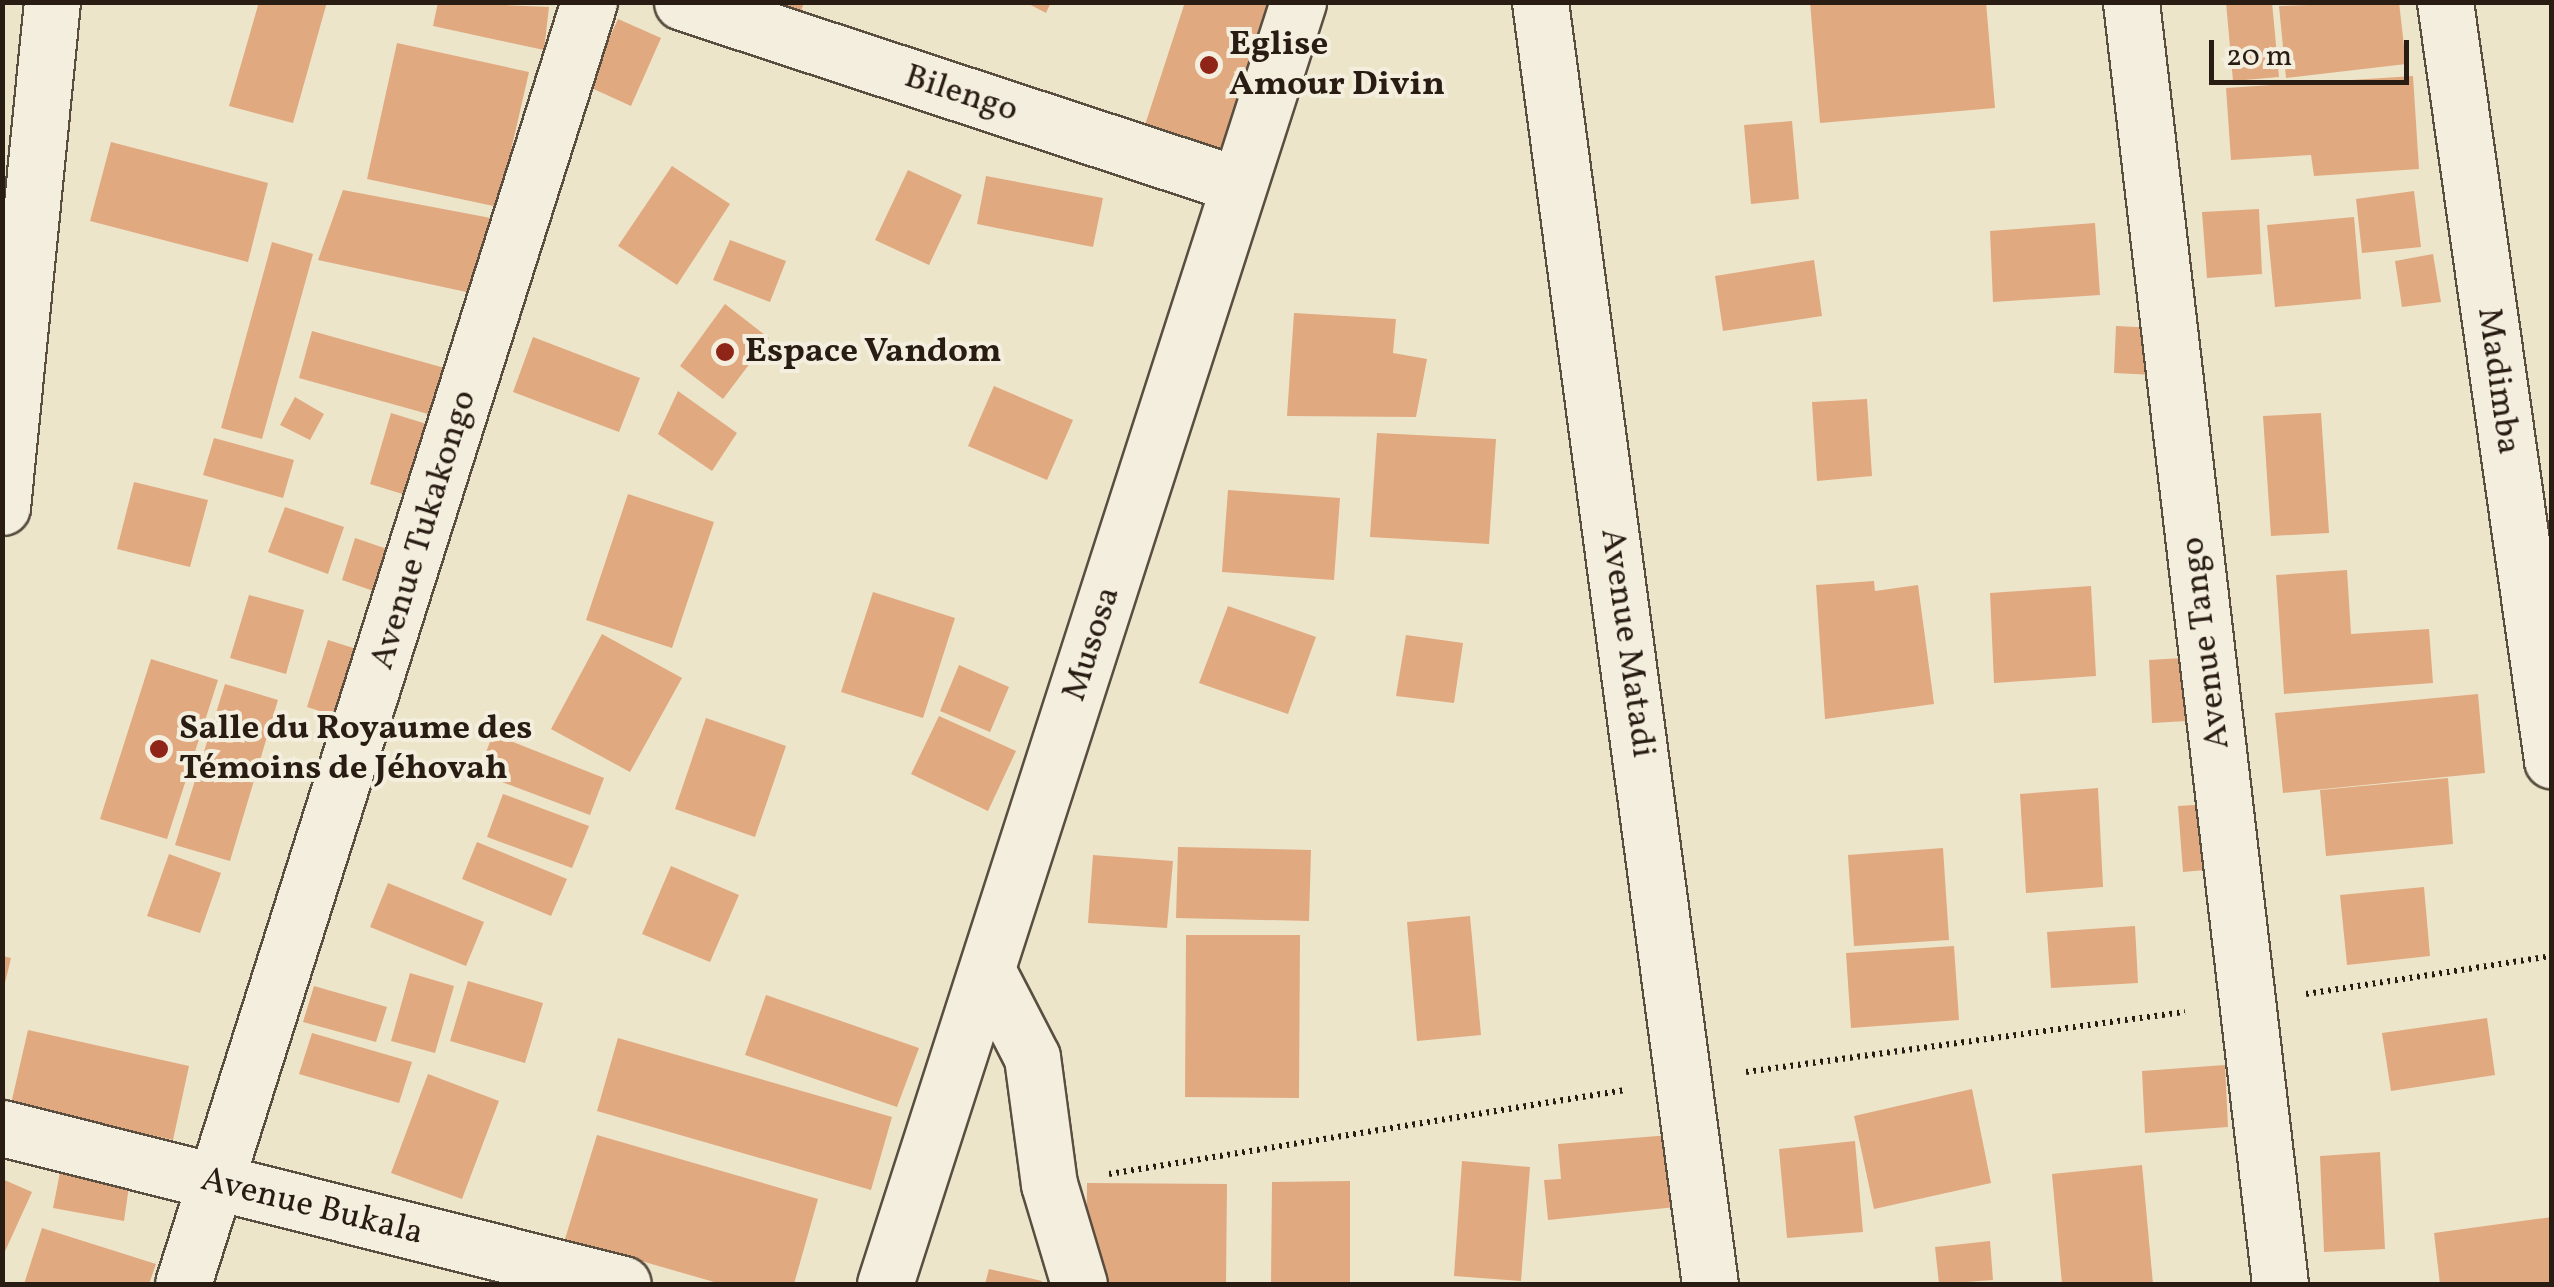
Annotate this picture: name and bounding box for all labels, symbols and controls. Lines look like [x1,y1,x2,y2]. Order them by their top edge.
scale bar [2214,20,2414,82]
place label: Eglise Amour Divin [1229,24,1445,106]
text: 20 m [2226,36,2292,78]
marker: Eglise Amour Divin [1198,54,1220,76]
street label: Bilengo [899,56,1023,132]
street label: Madimba [2467,305,2529,457]
place label: Espace Vandom [745,331,1003,373]
marker: Espace Vandom [714,341,736,363]
street label: Avenue Tukakongo [361,385,487,675]
street label: Avenue Matadi [1590,526,1664,760]
street label: Avenue Tango [2172,534,2240,752]
street label: Musosa [1054,582,1130,706]
place label: Salle du Royaume des Témoins de Jéhovah [179,708,532,790]
marker: Salle du Royaume des Témoins de Jéhovah [148,738,170,760]
street label: Avenue Bukala [197,1159,427,1255]

